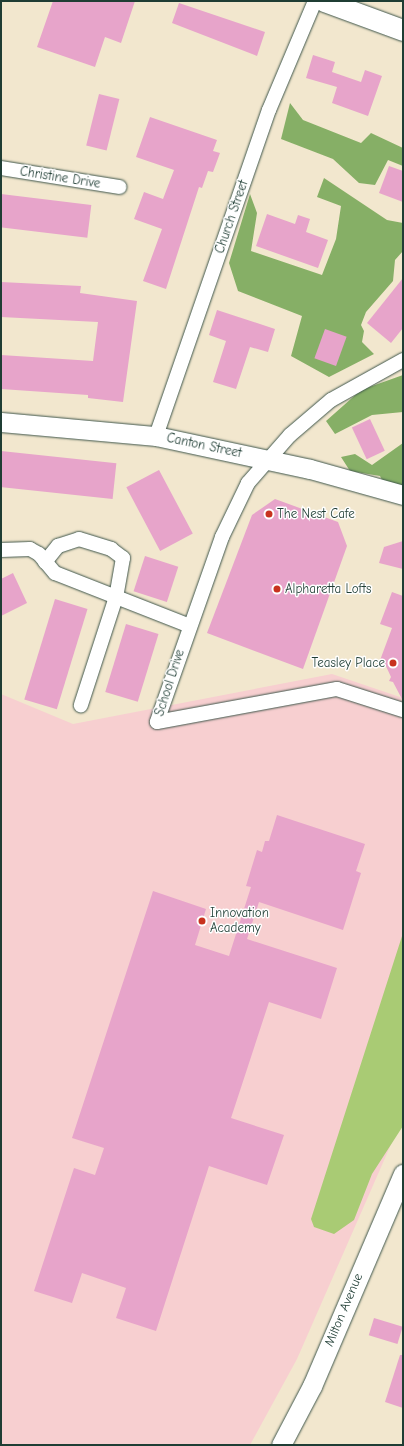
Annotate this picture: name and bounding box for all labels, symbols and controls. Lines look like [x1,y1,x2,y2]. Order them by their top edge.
street label: Christine Drive [19,164,101,192]
street label: Church Street [212,178,252,256]
street label: Canton Street [165,430,243,462]
place label: The Nest Cafe [277,506,355,522]
marker: The Nest Cafe [264,509,274,519]
place label: Alpharetta Lofts [285,581,371,597]
marker: Alpharetta Lofts [272,584,282,594]
street label: School Drive [152,648,188,718]
place label: Teasley Place [311,655,385,671]
marker: Teasley Place [388,658,398,668]
place label: Innovation Academy [210,906,269,937]
marker: Innovation Academy [197,916,207,926]
street label: Milton Avenue [322,1271,366,1349]

